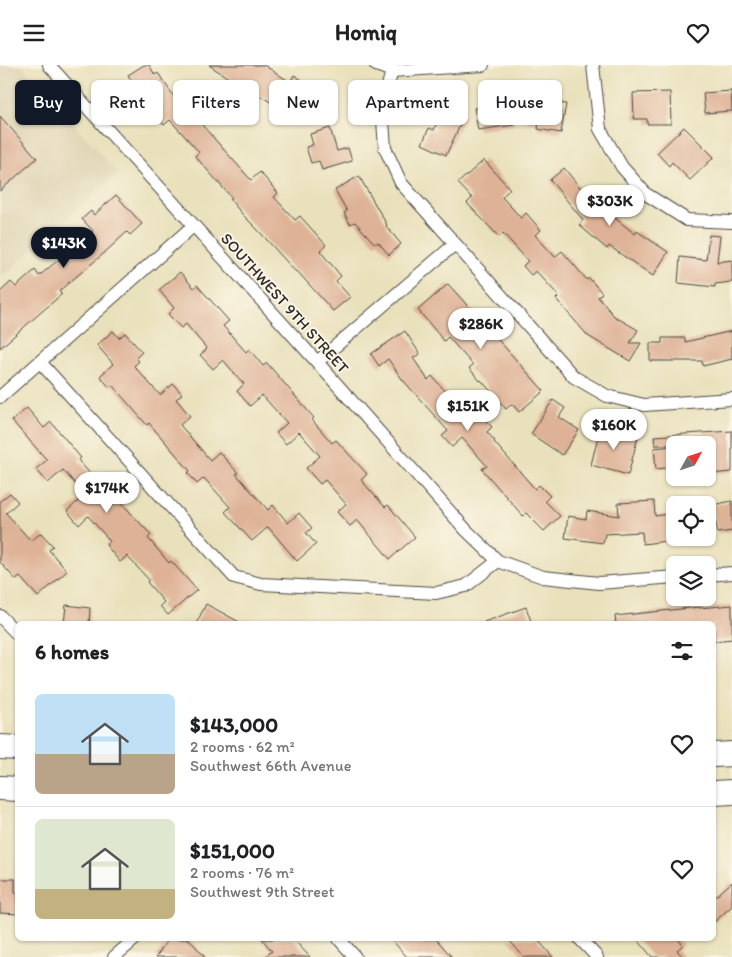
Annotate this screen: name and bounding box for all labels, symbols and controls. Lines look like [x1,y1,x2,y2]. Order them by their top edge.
icon: menu [20,19,48,47]
text: Homiq [335,19,397,46]
icon: heart [684,19,712,47]
chip: Buy [15,80,81,125]
chip: Rent [91,80,163,125]
chip: Filters [173,80,259,125]
chip: New [269,80,338,125]
chip: Apartment [348,80,468,125]
chip: House [478,80,562,125]
pin: $303K [575,185,645,227]
text: $303K [587,191,633,210]
pin: $143K [29,227,99,269]
street label: SOUTHWEST 9TH STREET [217,229,353,377]
text: $143K [42,233,86,252]
pin: $286K [446,307,516,350]
text: $286K [459,314,503,333]
pin: $151K [433,389,503,432]
text: $151K [447,396,489,415]
pin: $160K [579,409,649,451]
text: $160K [592,415,636,434]
north arrow [666,436,716,486]
map controls [666,436,716,606]
pin: $174K [72,471,142,514]
text: $174K [85,478,129,497]
button: locate [666,496,716,546]
button: layers [666,556,716,606]
icon: filters [668,637,696,665]
text: 6 homes [35,639,109,664]
text: $143,000 [190,712,278,737]
icon: home [75,714,135,774]
icon: heart [668,730,696,758]
text: 2 rooms · 62 m² [190,737,295,756]
text: Southwest 66th Avenue [190,756,351,775]
text: $151,000 [190,838,275,863]
icon: home [75,839,135,899]
icon: heart [668,855,696,883]
text: 2 rooms · 76 m² [190,863,294,882]
text: Southwest 9th Street [190,882,335,901]

